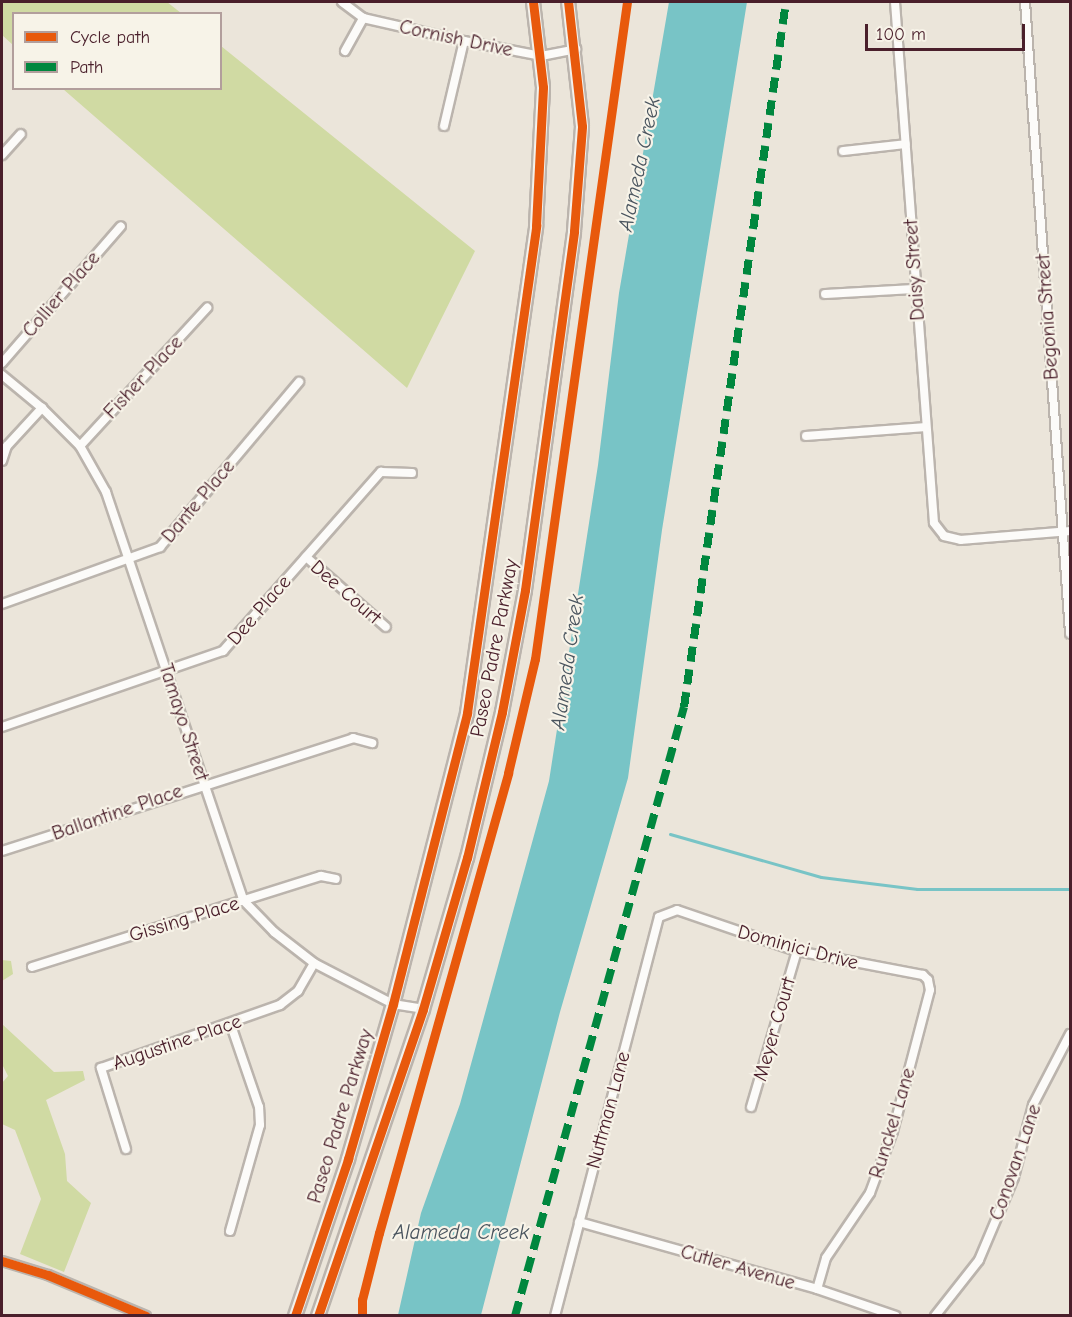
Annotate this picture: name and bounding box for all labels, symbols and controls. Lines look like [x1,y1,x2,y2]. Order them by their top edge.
legend [12,12,222,90]
scale bar [868,12,1028,50]
street label: Cornish Drive [397,14,515,62]
text: 100 m [876,24,926,45]
text: Cycle path [70,27,150,48]
text: Path [70,57,103,78]
water label: Alameda Creek [612,95,666,233]
street label: Daisy Street [898,219,930,321]
street label: Collier Place [17,246,105,342]
street label: Begonia Street [1031,253,1063,381]
street label: Fisher Place [98,330,188,424]
street label: Dante Place [156,454,240,548]
street label: Dee Court [306,555,386,629]
street label: Paseo Padre Parkway [465,557,523,739]
street label: Dee Place [222,570,296,650]
water label: Alameda Creek [545,593,589,731]
street label: Tamayo Street [154,660,214,784]
street label: Ballantine Place [49,778,185,846]
street label: Gissing Place [126,891,242,947]
street label: Dominici Drive [735,919,861,975]
street label: Meyer Court [748,974,800,1084]
street label: Augustine Place [109,1009,245,1075]
street label: Paseo Padre Parkway [302,1026,378,1206]
street label: Nuttman Lane [581,1049,635,1171]
street label: Runckel Lane [864,1065,920,1181]
street label: Conovan Lane [984,1101,1046,1223]
water label: Alameda Creek [393,1219,529,1245]
street label: Cutler Avenue [678,1239,798,1295]

